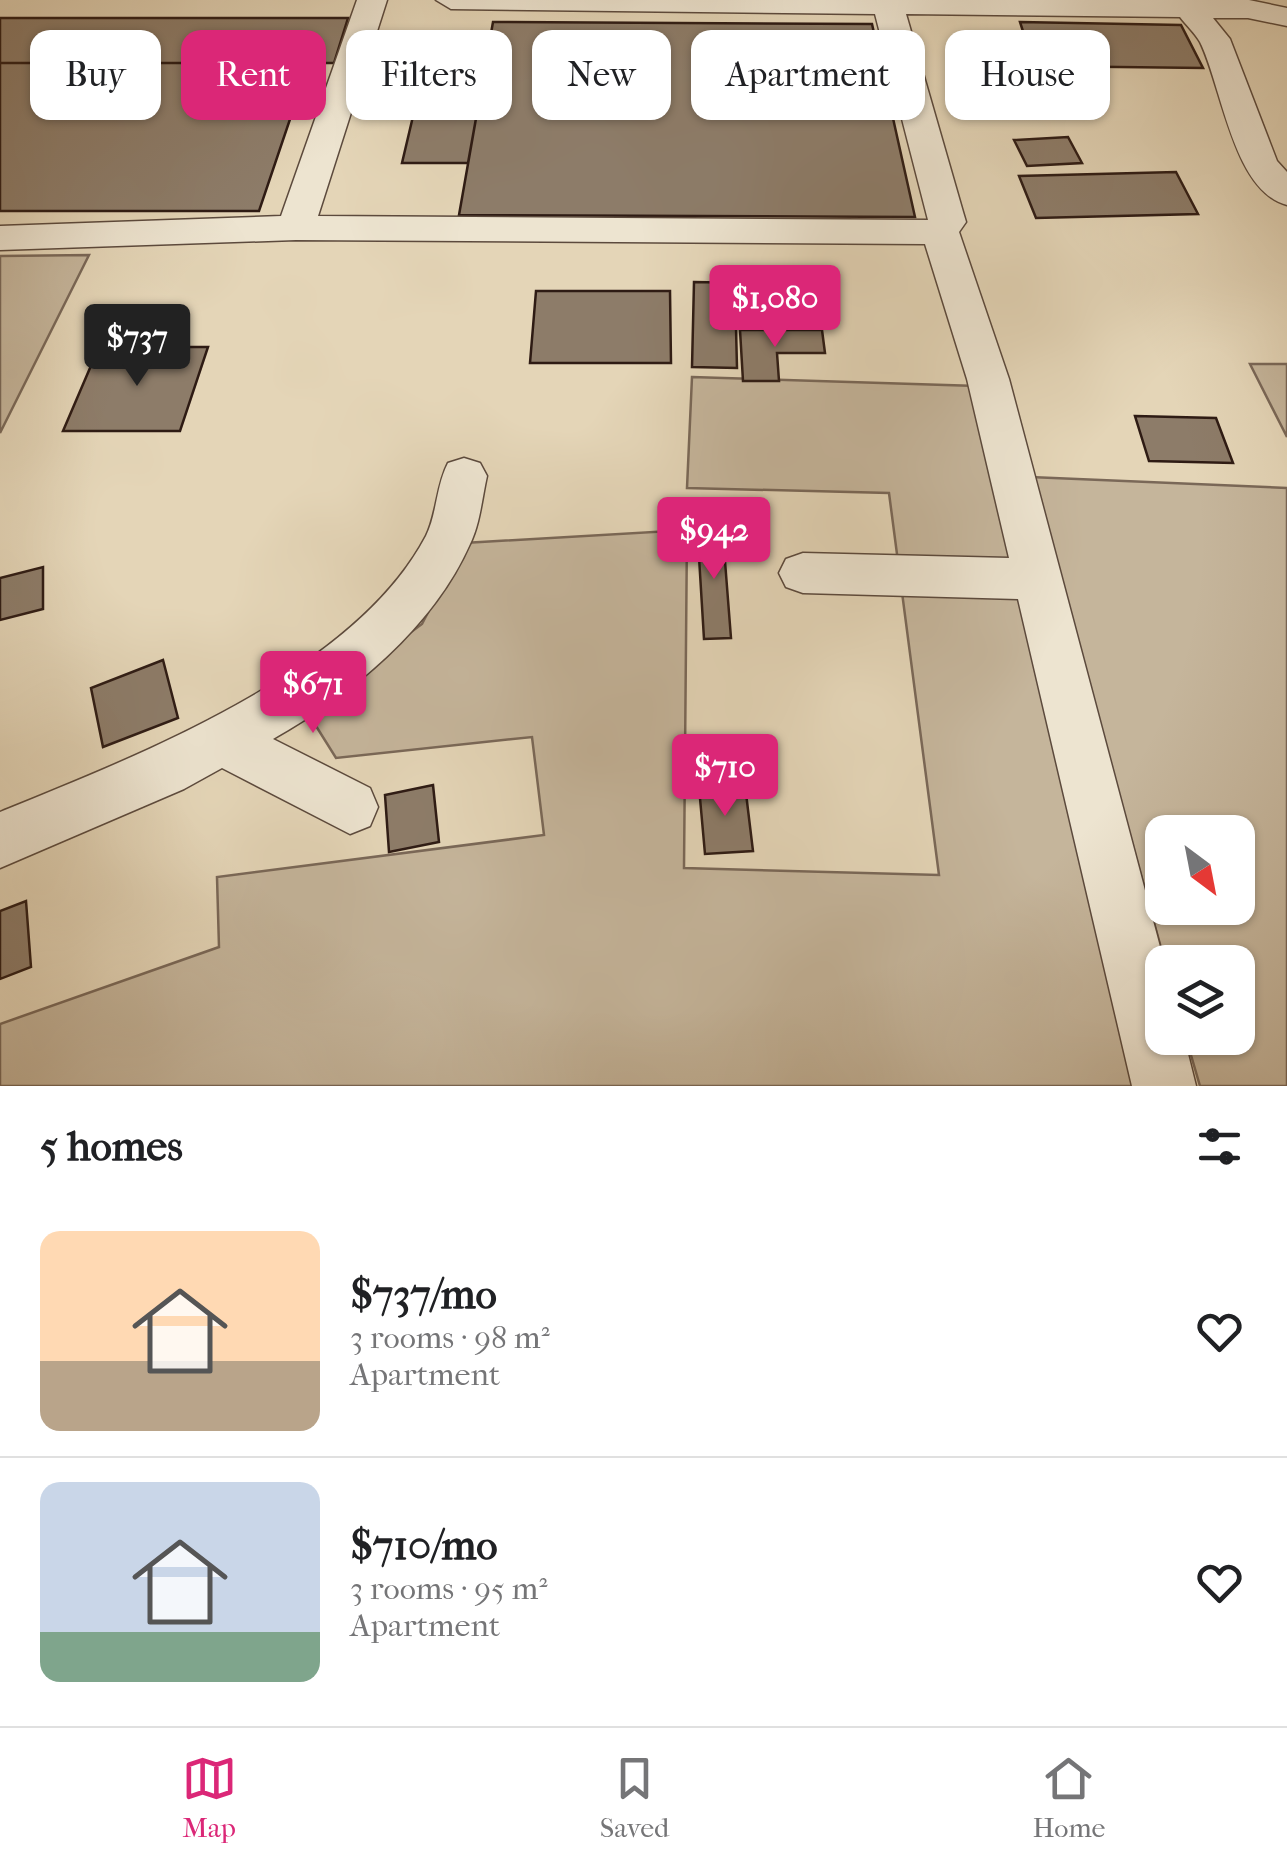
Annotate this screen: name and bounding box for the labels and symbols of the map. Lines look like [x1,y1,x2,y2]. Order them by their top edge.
pin: $1,080 [694,265,856,350]
pin: $737 [78,304,196,389]
pin: $942 [655,497,773,582]
pin: $671 [254,651,372,736]
pin: $710 [666,734,784,819]
north arrow [1145,815,1255,925]

